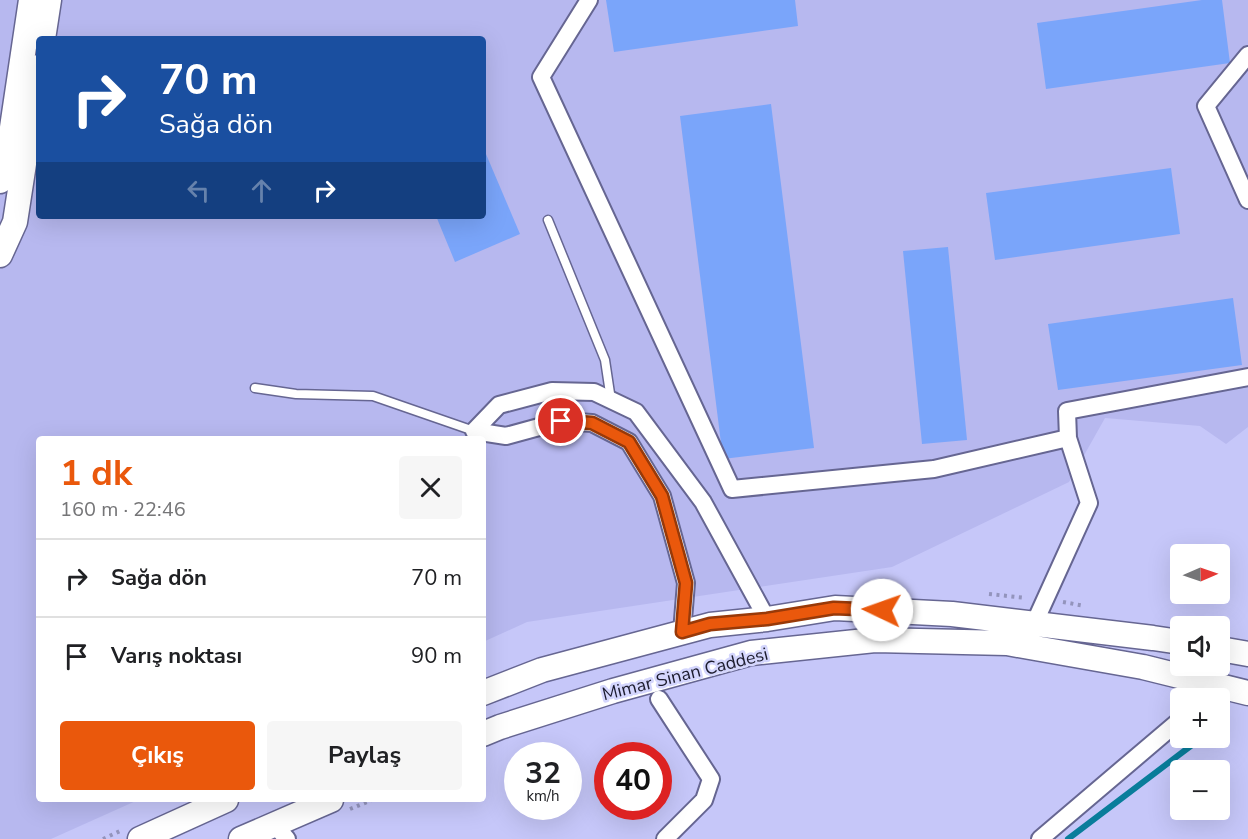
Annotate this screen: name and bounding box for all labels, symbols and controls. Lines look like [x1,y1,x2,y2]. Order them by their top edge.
text: 70 m [159,52,258,109]
icon: right [60,60,138,138]
text: Sağa dön [159,106,273,143]
icon: left [182,174,215,207]
icon: ahead [245,174,278,207]
icon: right [308,174,341,207]
pin [535,395,586,446]
icon: arrive [544,404,577,437]
text: 1 dk [60,449,132,498]
button: close [399,456,462,519]
text: 160 m · 22:46 [60,496,186,523]
north arrow [1170,544,1230,604]
map controls [1170,544,1230,820]
icon: right [60,562,93,595]
text: Sağa dön [111,563,207,593]
text: 70 m [411,563,462,593]
position arrow [850,578,914,642]
button: sound [1170,616,1230,676]
icon: arrive [60,640,93,673]
text: Varış noktası [111,641,242,671]
text: 90 m [411,641,462,671]
street label: Mimar Sinan Caddesi [600,642,770,706]
button: + [1170,688,1230,748]
button: Çıkış [60,721,255,790]
button: Paylaş [267,721,462,790]
speed limit sign: 40 [594,742,672,820]
text: 32 [525,753,561,794]
button: − [1170,760,1230,820]
text: km/h [526,786,560,806]

